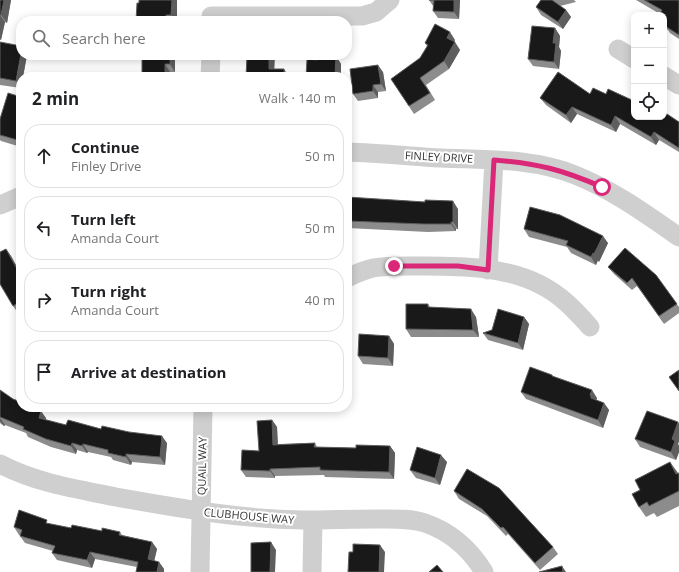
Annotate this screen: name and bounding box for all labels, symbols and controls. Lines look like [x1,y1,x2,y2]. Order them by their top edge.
map controls [631,12,667,120]
button: + [631,12,667,48]
search box [16,16,352,60]
icon: search [30,27,52,49]
text: Search here [62,28,146,48]
button: − [631,48,667,84]
button: locate [631,84,667,120]
text: 2 min [32,87,79,110]
text: Walk · 140 m [259,89,336,107]
text: Continue [71,137,139,157]
icon: ahead [33,145,55,167]
text: 50 m [305,147,335,165]
street label: FINLEY DRIVE [404,147,474,166]
text: Finley Drive [71,157,141,175]
route start [593,178,611,196]
text: Turn left [71,209,136,229]
icon: left [33,217,55,239]
text: 50 m [305,219,335,237]
text: Amanda Court [71,229,159,247]
route end [385,257,403,275]
text: Turn right [71,281,146,301]
icon: right [33,289,55,311]
text: 40 m [305,291,335,309]
text: Amanda Court [71,301,159,319]
icon: arrive [33,361,55,383]
text: Arrive at destination [71,362,226,382]
street label: QUAIL WAY [193,436,210,495]
street label: CLUBHOUSE WAY [203,504,296,527]

